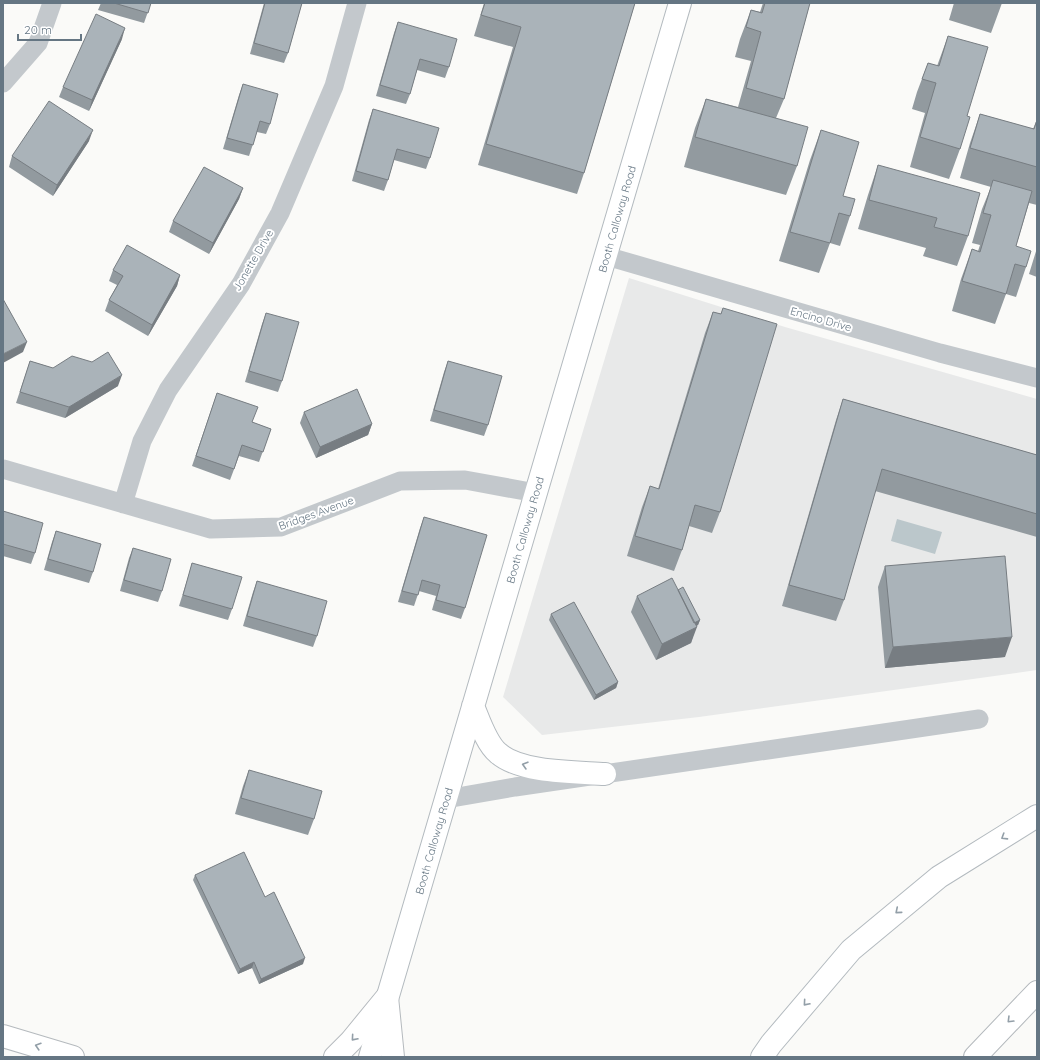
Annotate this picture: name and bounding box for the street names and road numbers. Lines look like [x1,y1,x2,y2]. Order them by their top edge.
street label: Booth Calloway Road [595,164,639,274]
street label: Jonette Drive [230,227,276,293]
street label: Encino Drive [789,304,853,334]
street label: Booth Calloway Road [503,475,547,585]
street label: Bridges Avenue [276,493,356,533]
street label: Booth Calloway Road [412,786,456,896]

